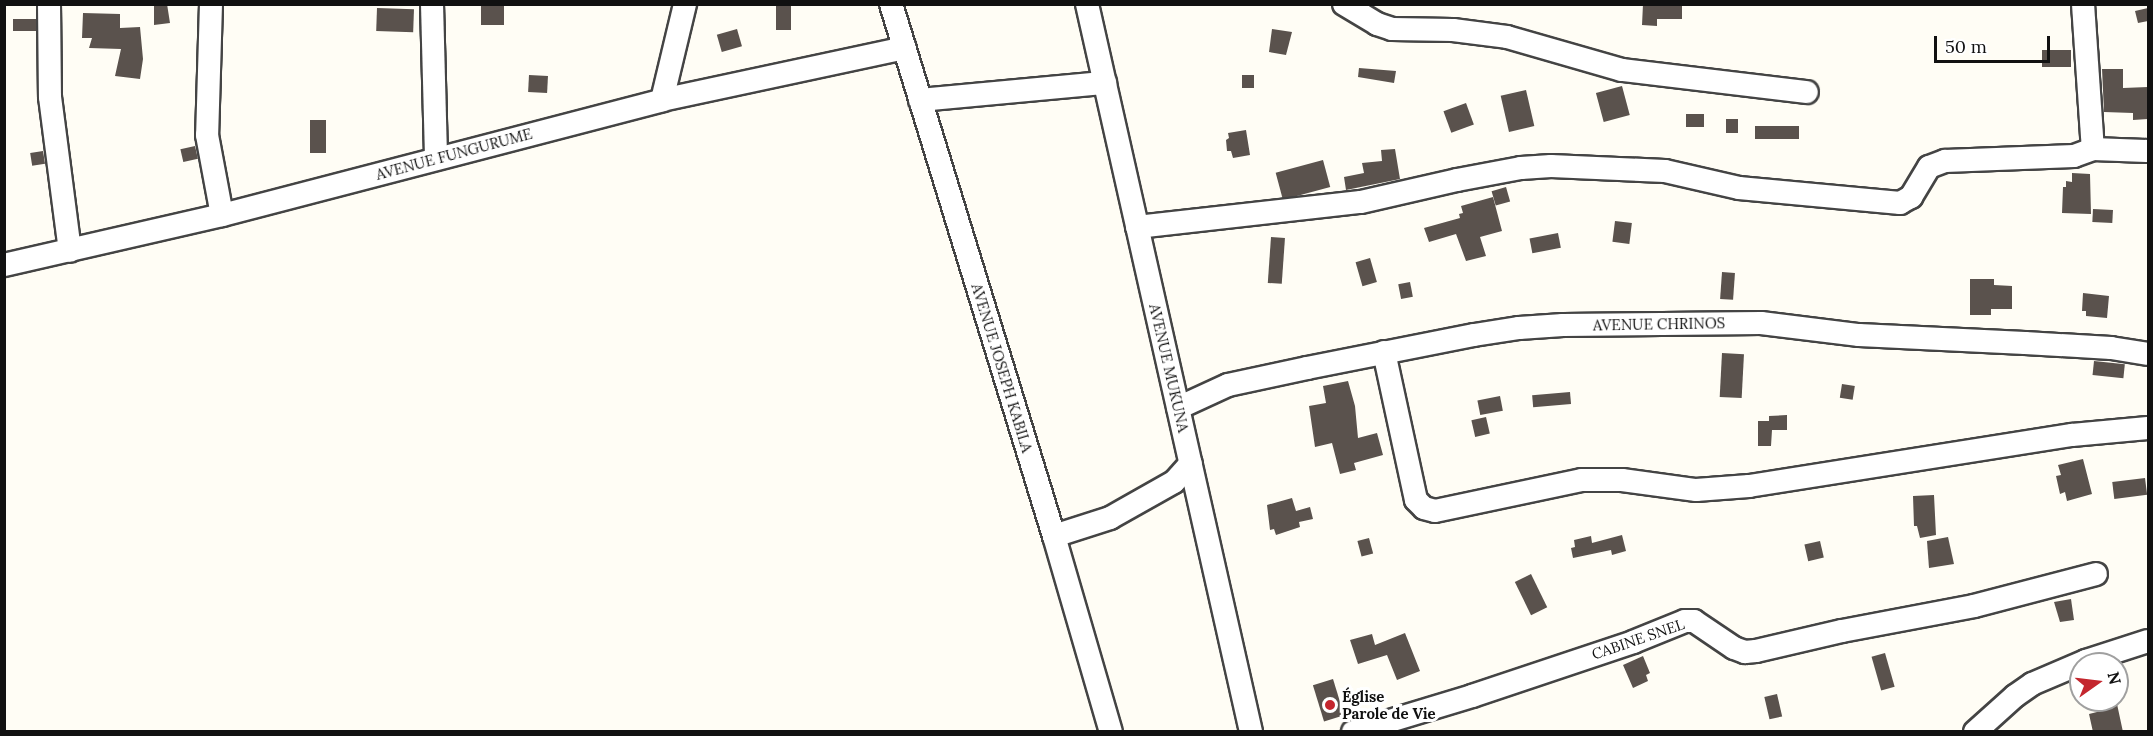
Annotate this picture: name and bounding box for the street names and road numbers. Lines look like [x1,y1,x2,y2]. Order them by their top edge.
street label: AVENUE FUNGURUME [374,124,534,184]
street label: AVENUE JOSEPH KABILA [968,281,1036,455]
street label: AVENUE MUKUNA [1145,302,1193,434]
street label: AVENUE CHRINOS [1593,314,1725,334]
street label: CABINE SNEL [1589,615,1687,663]

